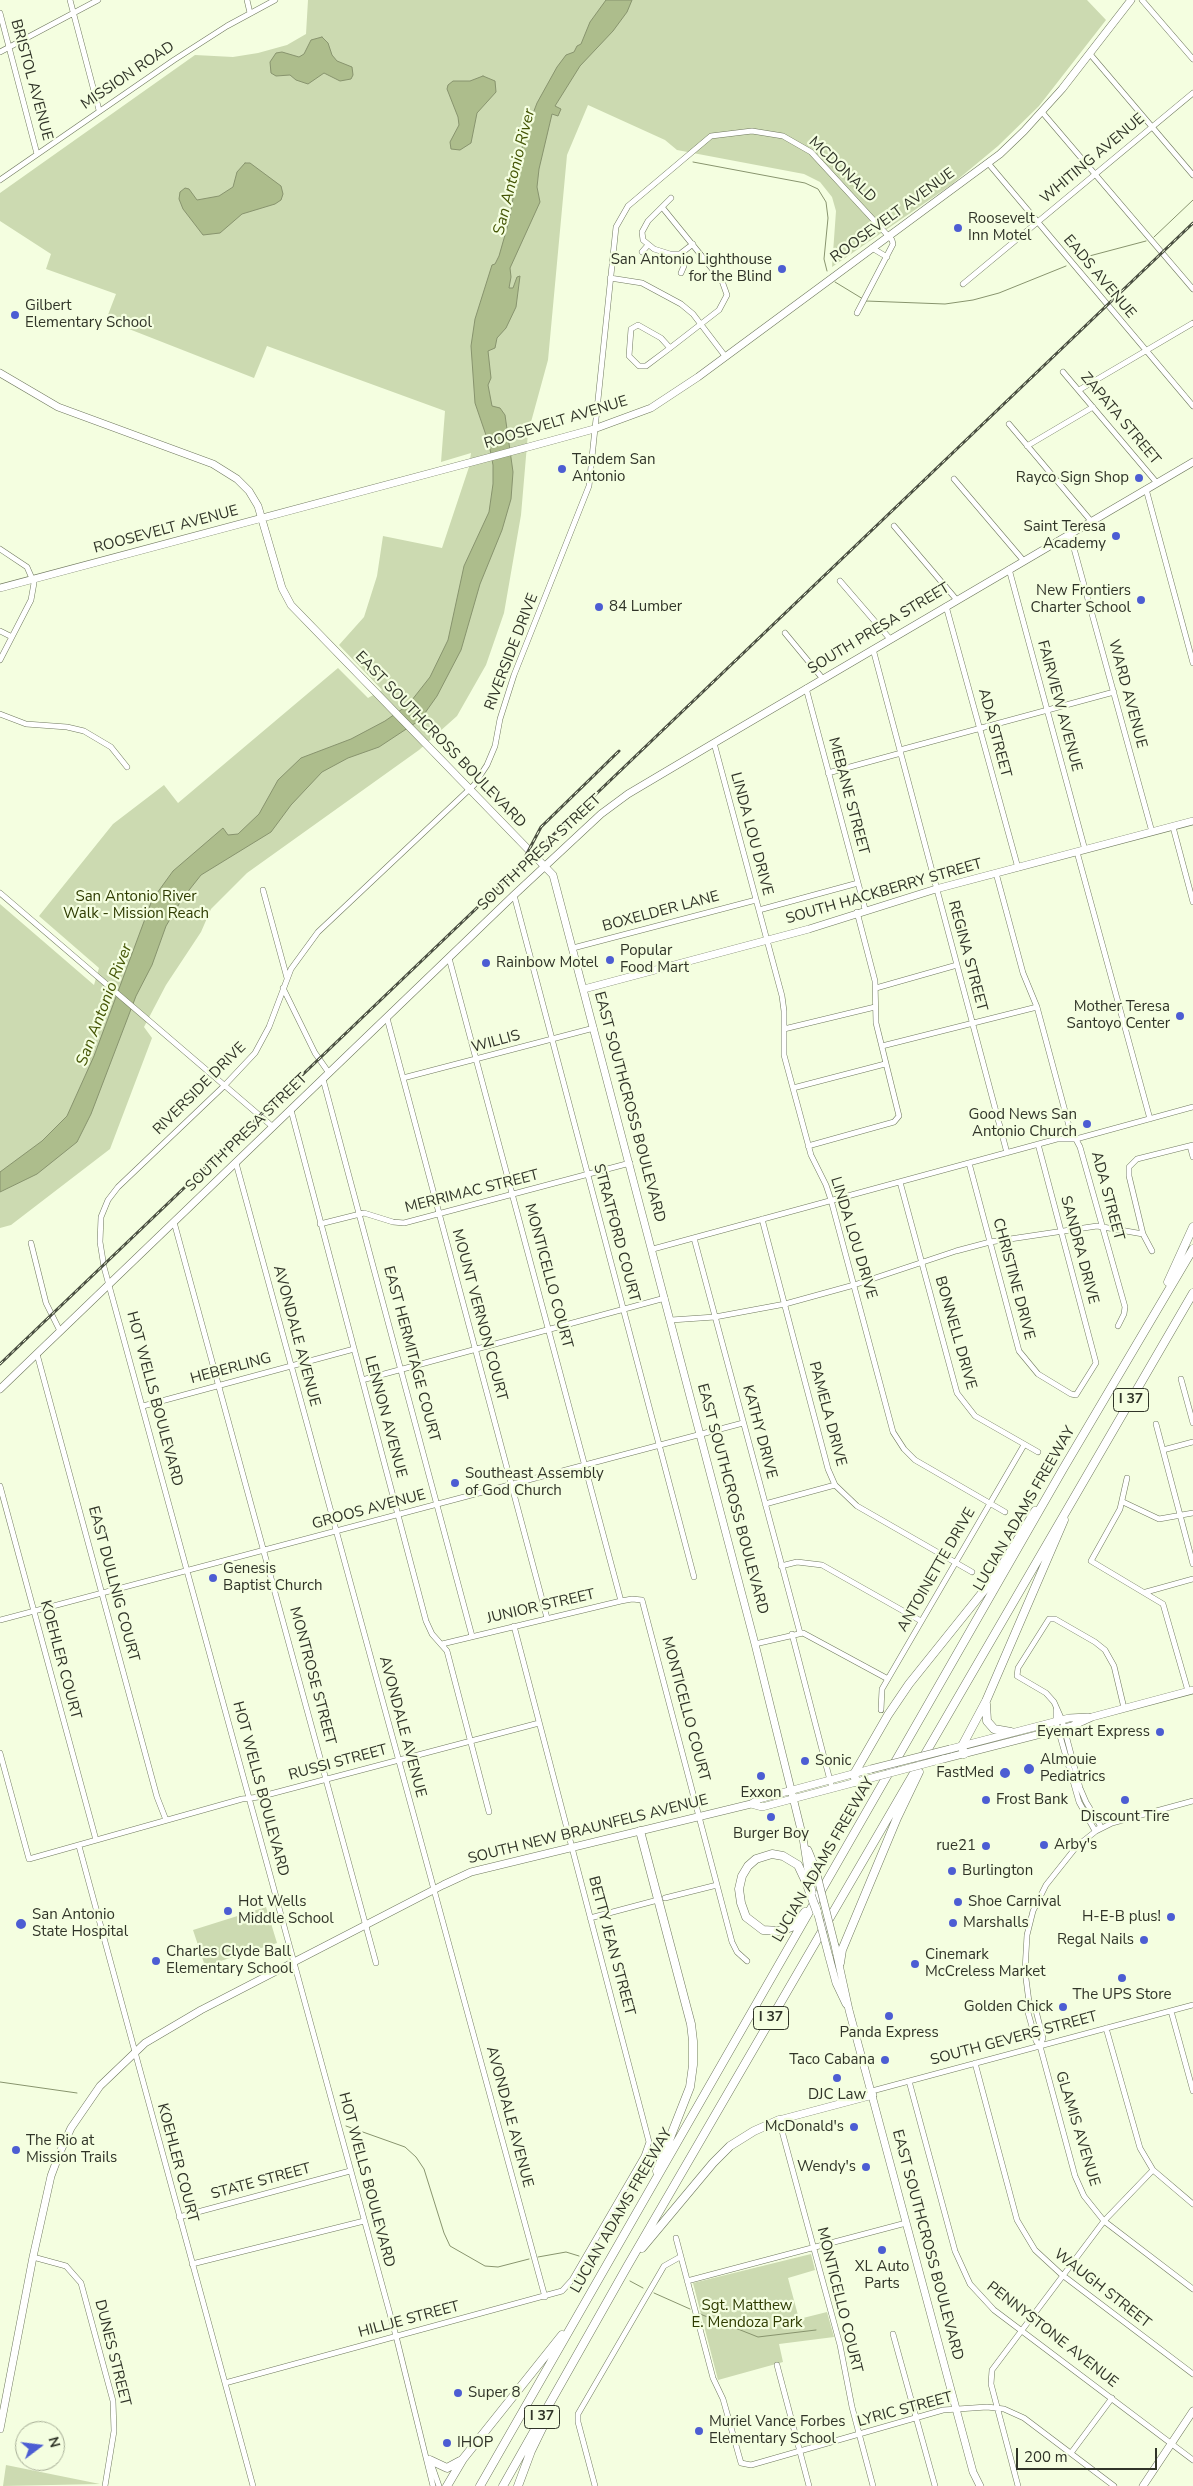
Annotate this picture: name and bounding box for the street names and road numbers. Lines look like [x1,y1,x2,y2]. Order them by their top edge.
street label: BRISTOL AVENUE [6,17,56,143]
street label: MISSION ROAD [78,38,178,114]
street label: WHITING AVENUE [1037,110,1149,208]
street label: MCDONALD [805,133,879,207]
street label: ROOSEVELT AVENUE [827,165,959,267]
street label: EADS AVENUE [1059,232,1139,322]
street label: ZAPATA STREET [1076,369,1164,469]
street label: ROOSEVELT AVENUE [482,393,630,453]
street label: ROOSEVELT AVENUE [92,502,240,558]
street label: SOUTH PRESA STREET [805,579,953,679]
street label: RIVERSIDE DRIVE [481,591,543,713]
street label: FAIRVIEW AVENUE [1033,638,1085,774]
street label: WARD AVENUE [1104,638,1150,750]
street label: EAST SOUTHCROSS BOULEVARD [351,648,529,832]
street label: ADA STREET [974,687,1014,779]
street label: MEBANE STREET [824,735,872,857]
street label: LINDA LOU DRIVE [726,770,776,898]
street label: SOUTH PRESA STREET [474,791,606,915]
street label: SOUTH HACKBERRY STREET [784,855,984,929]
street label: BOXELDER LANE [601,888,721,936]
street label: REGINA STREET [944,899,990,1013]
street label: EAST SOUTHCROSS BOULEVARD [589,990,669,1224]
street label: WILLIS [470,1027,522,1057]
street label: RIVERSIDE DRIVE [150,1039,250,1139]
street label: SOUTH PRESA STREET [182,1070,312,1196]
street label: ADA STREET [1087,1150,1127,1242]
street label: STRATFORD COURT [589,1162,643,1304]
street label: MERRIMAC STREET [403,1167,541,1217]
street label: LINDA LOU DRIVE [826,1175,880,1301]
street label: SANDRA DRIVE [1056,1194,1102,1306]
street label: MONTICELLO COURT [520,1202,576,1350]
street label: CHRISTINE DRIVE [988,1216,1038,1342]
street label: MOUNT VERNON COURT [447,1227,511,1403]
street label: AVONDALE AVENUE [268,1263,324,1409]
street label: EAST HERMITAGE COURT [379,1264,443,1444]
street label: BONNELL DRIVE [930,1274,980,1392]
street label: HOT WELLS BOULEVARD [122,1310,186,1488]
street label: HEBERLING [189,1350,273,1388]
street label: LENNON AVENUE [360,1354,410,1480]
street label: PAMELA DRIVE [804,1360,850,1468]
street label: EAST SOUTHCROSS BOULEVARD [692,1382,772,1616]
street label: KATHY DRIVE [738,1383,780,1481]
road number: I 37 [1114,1388,1148,1412]
street label: LUCIAN ADAMS FREEWAY [970,1423,1080,1595]
street label: GROOS AVENUE [310,1486,428,1534]
street label: EAST DULLNIG COURT [84,1504,142,1664]
street label: ANTOINETTE DRIVE [894,1505,980,1635]
street label: JUNIOR STREET [485,1586,597,1628]
street label: KOEHLER COURT [35,1599,85,1721]
street label: MONTROSE STREET [285,1605,339,1747]
street label: MONTICELLO COURT [657,1635,713,1783]
street label: AVONDALE AVENUE [374,1654,430,1800]
street label: HOT WELLS BOULEVARD [228,1700,292,1878]
street label: RUSSI STREET [287,1741,389,1785]
street label: LUCIAN ADAMS FREEWAY [769,1774,879,1946]
street label: SOUTH NEW BRAUNFELS AVENUE [466,1791,710,1869]
street label: BETTY JEAN STREET [584,1874,638,2018]
road number: I 37 [754,2006,788,2030]
street label: SOUTH GEVERS STREET [929,2008,1099,2070]
street label: AVONDALE AVENUE [481,2044,537,2190]
street label: GLAMIS AVENUE [1051,2069,1103,2189]
street label: HOT WELLS BOULEVARD [334,2091,398,2269]
street label: KOEHLER COURT [152,2102,202,2224]
street label: LUCIAN ADAMS FREEWAY [567,2125,677,2297]
street label: EAST SOUTHCROSS BOULEVARD [887,2128,967,2362]
street label: STATE STREET [209,2160,313,2204]
street label: MONTICELLO COURT [812,2225,866,2375]
street label: WAUGH STREET [1050,2246,1154,2332]
street label: PENNYSTONE AVENUE [983,2278,1121,2392]
street label: DUNES STREET [90,2298,134,2408]
street label: HILLJE STREET [356,2298,462,2342]
street label: LYRIC STREET [855,2389,955,2431]
road number: I 37 [524,2406,560,2428]

